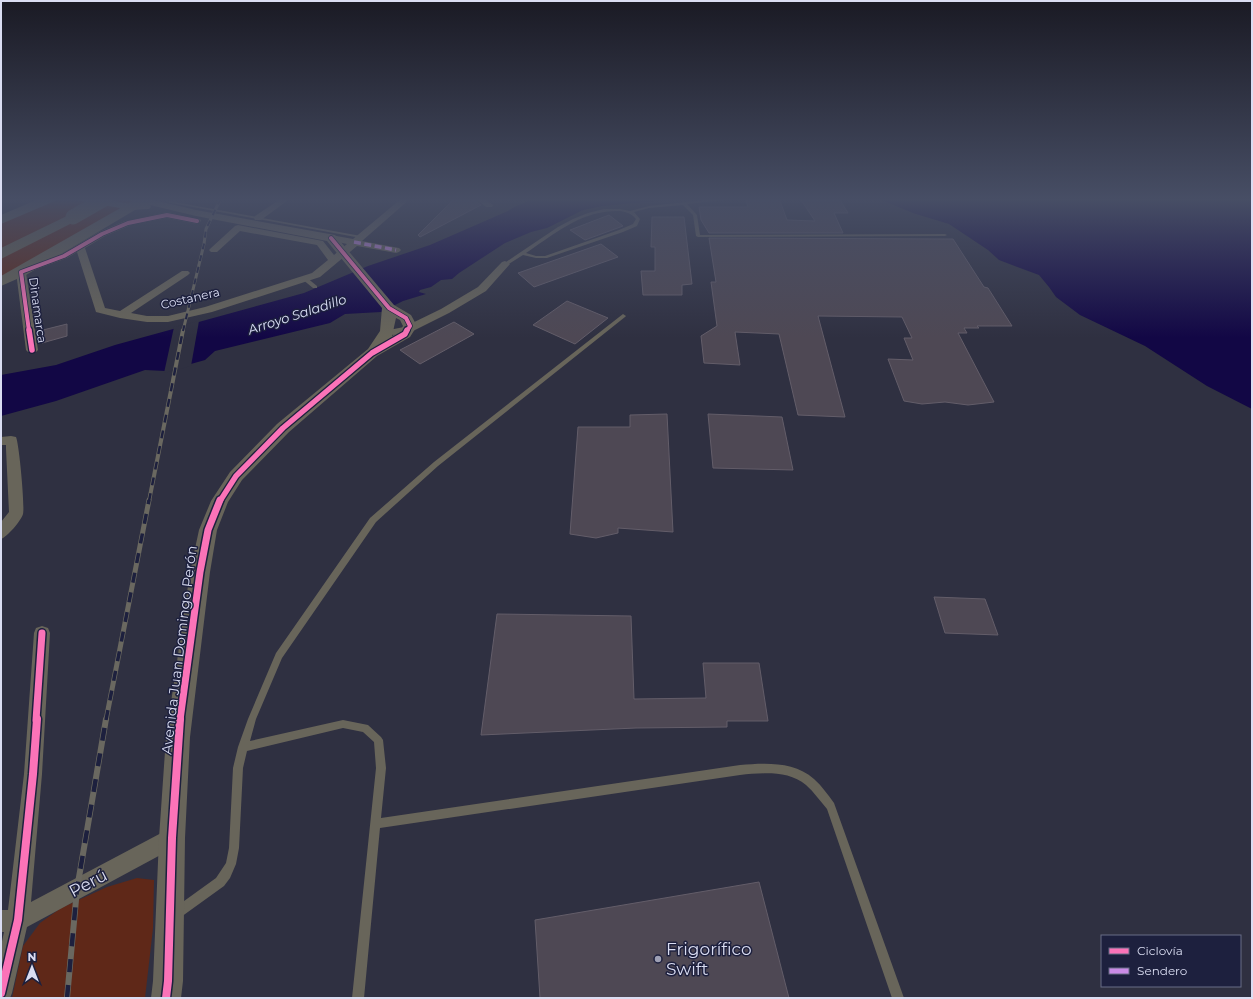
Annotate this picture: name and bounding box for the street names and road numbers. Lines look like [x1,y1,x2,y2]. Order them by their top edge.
street label: Dinamarca [26,276,50,344]
street label: Costanera [159,284,221,312]
street label: Avenida Juan Domingo Perón [157,544,201,756]
street label: Perú [65,865,111,901]

